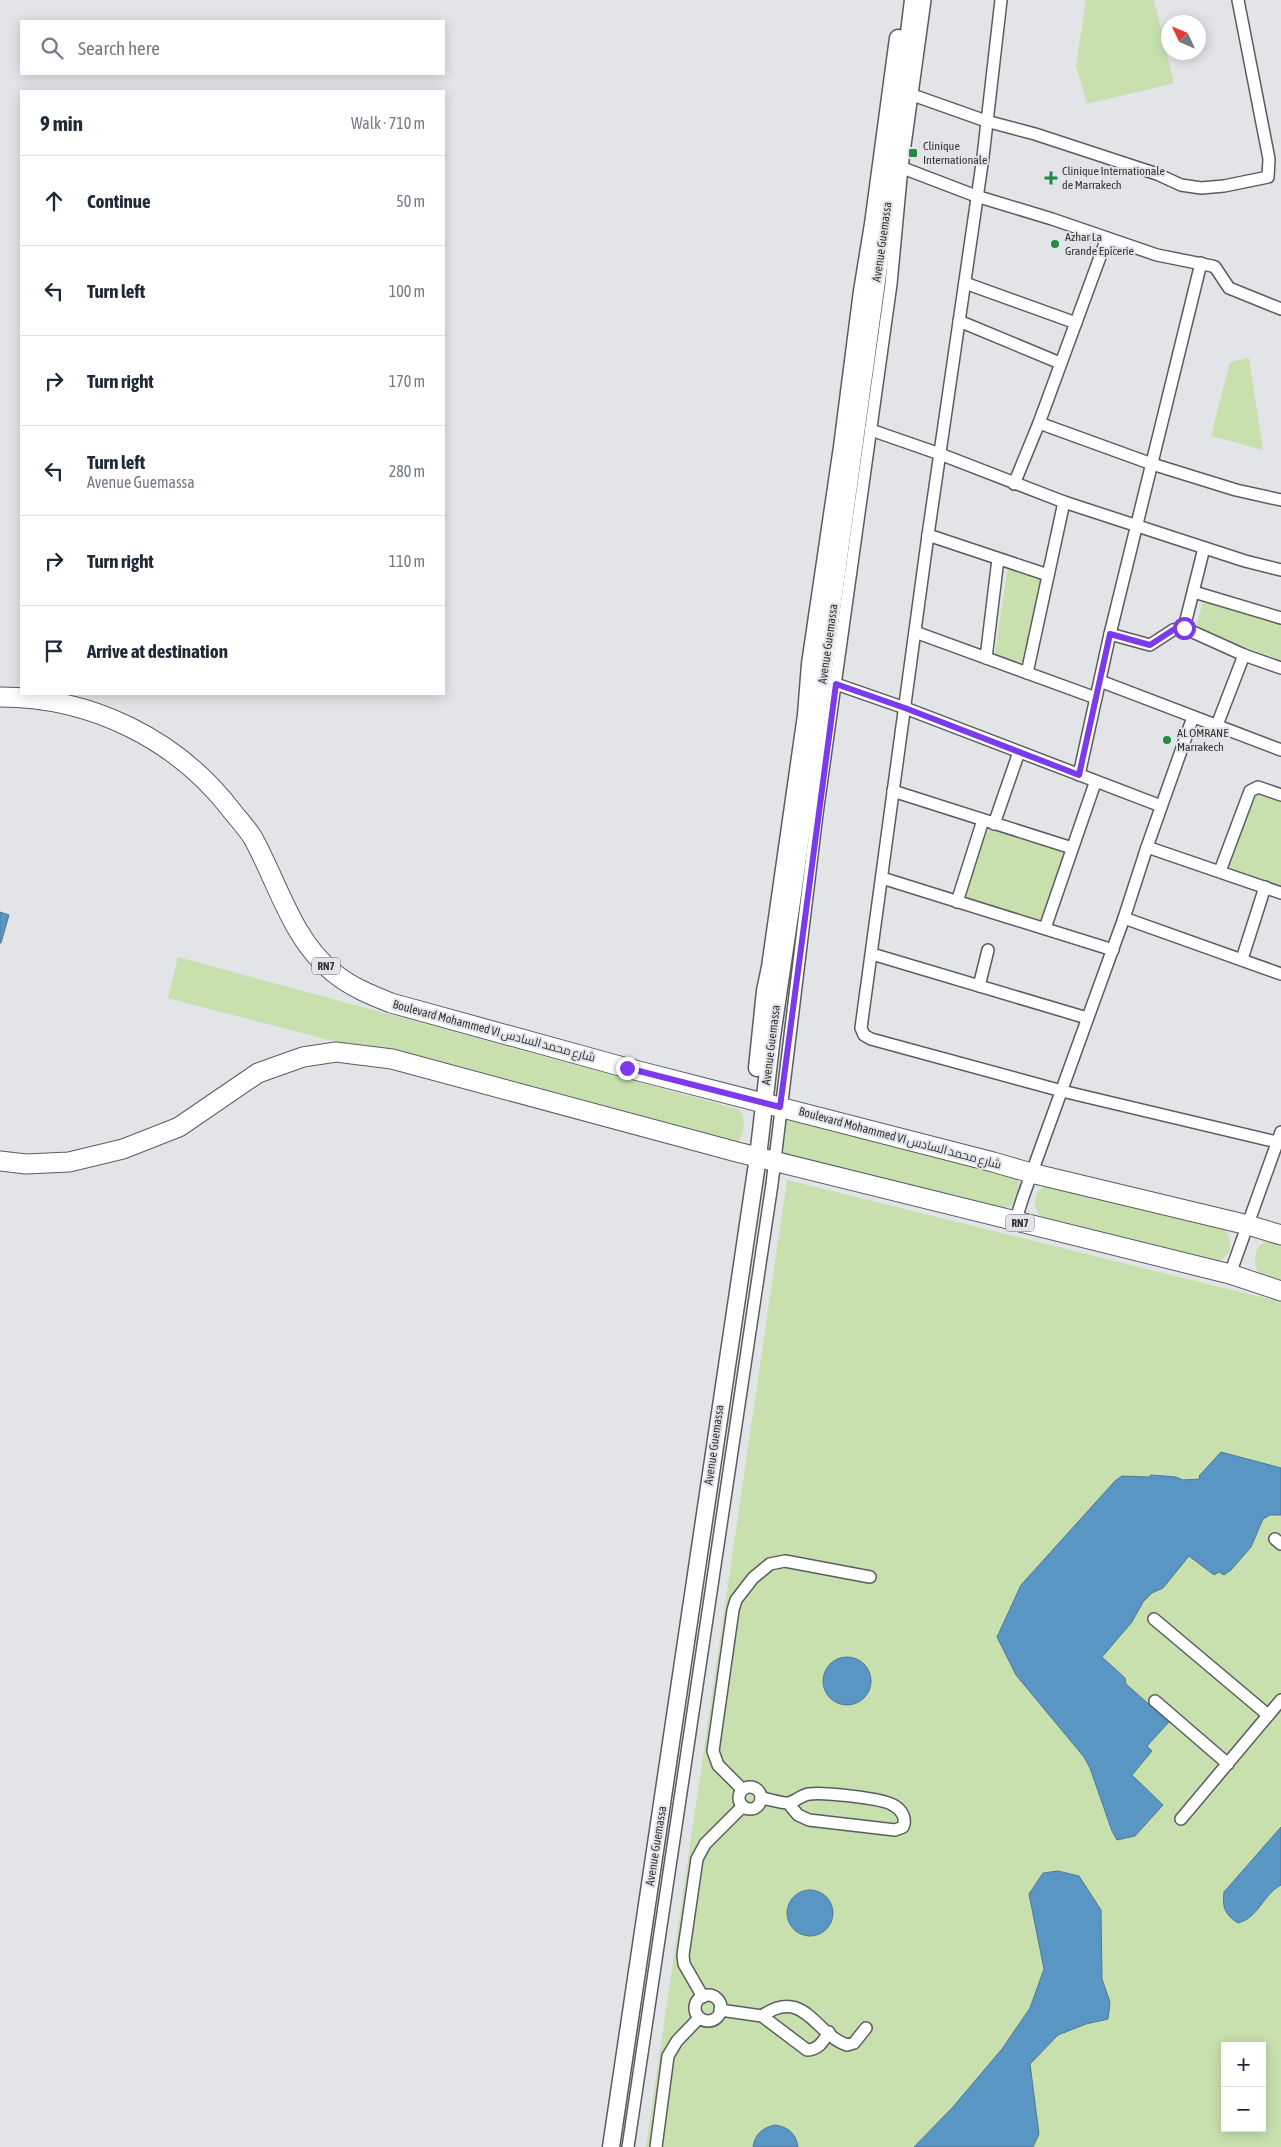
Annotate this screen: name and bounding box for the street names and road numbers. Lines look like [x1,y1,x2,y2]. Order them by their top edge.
street label: Avenue Guemassa [869,201,895,283]
street label: Avenue Guemassa [815,603,841,685]
road number: RN7 [312,958,340,974]
street label: Boulevard Mohammed VI شارع محمد السادس [391,997,597,1066]
street label: Avenue Guemassa [759,1004,783,1086]
street label: Boulevard Mohammed VI شارع محمد السادس [797,1104,1003,1173]
road number: RN7 [1006,1214,1034,1232]
street label: Avenue Guemassa [701,1404,727,1486]
street label: Avenue Guemassa [643,1805,669,1887]

